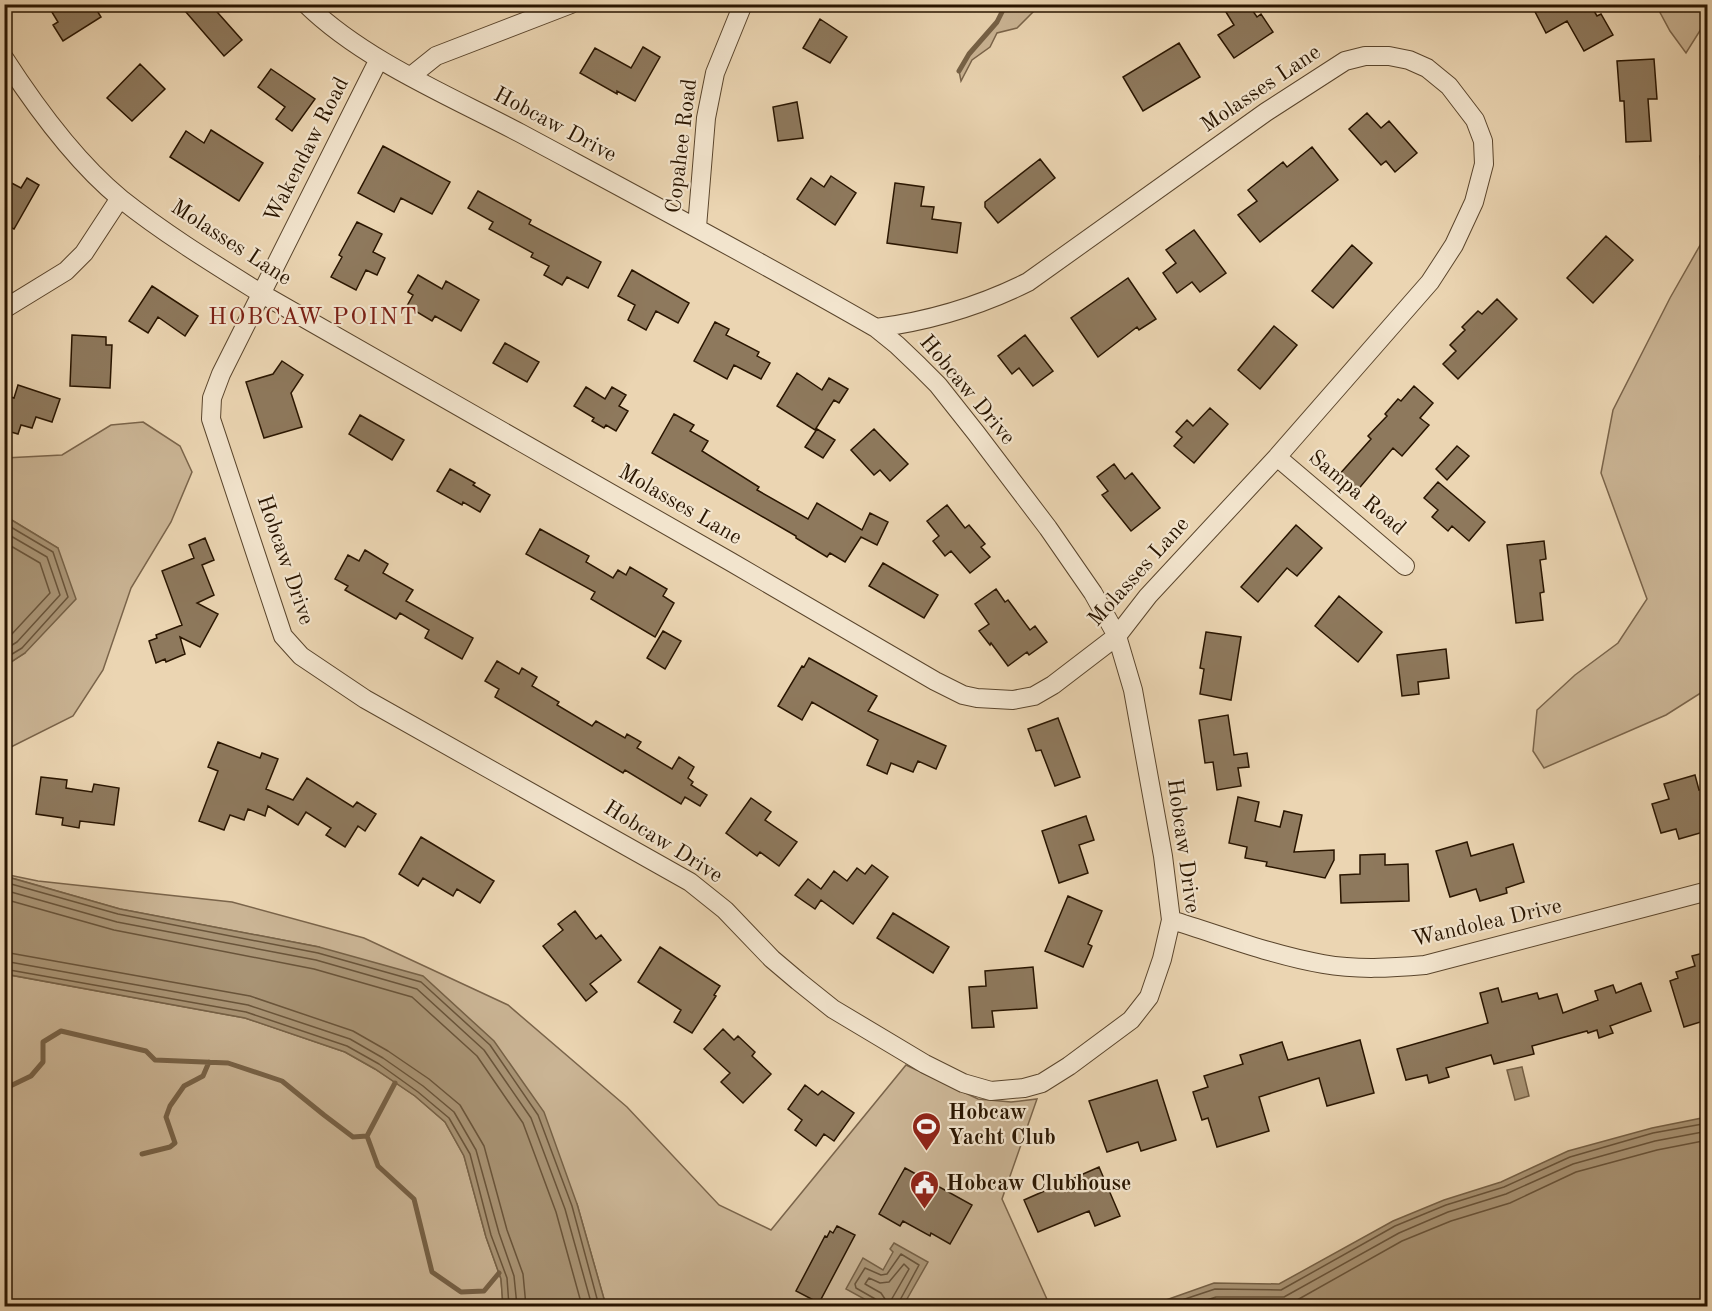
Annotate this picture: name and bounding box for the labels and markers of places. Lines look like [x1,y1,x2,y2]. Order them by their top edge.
place label: Hobcaw Yacht Club [948,1102,1056,1149]
sports icon: Hobcaw Yacht Club [911,1110,943,1152]
public building icon: Hobcaw Clubhouse [909,1168,941,1210]
place label: Hobcaw Clubhouse [946,1173,1131,1195]

